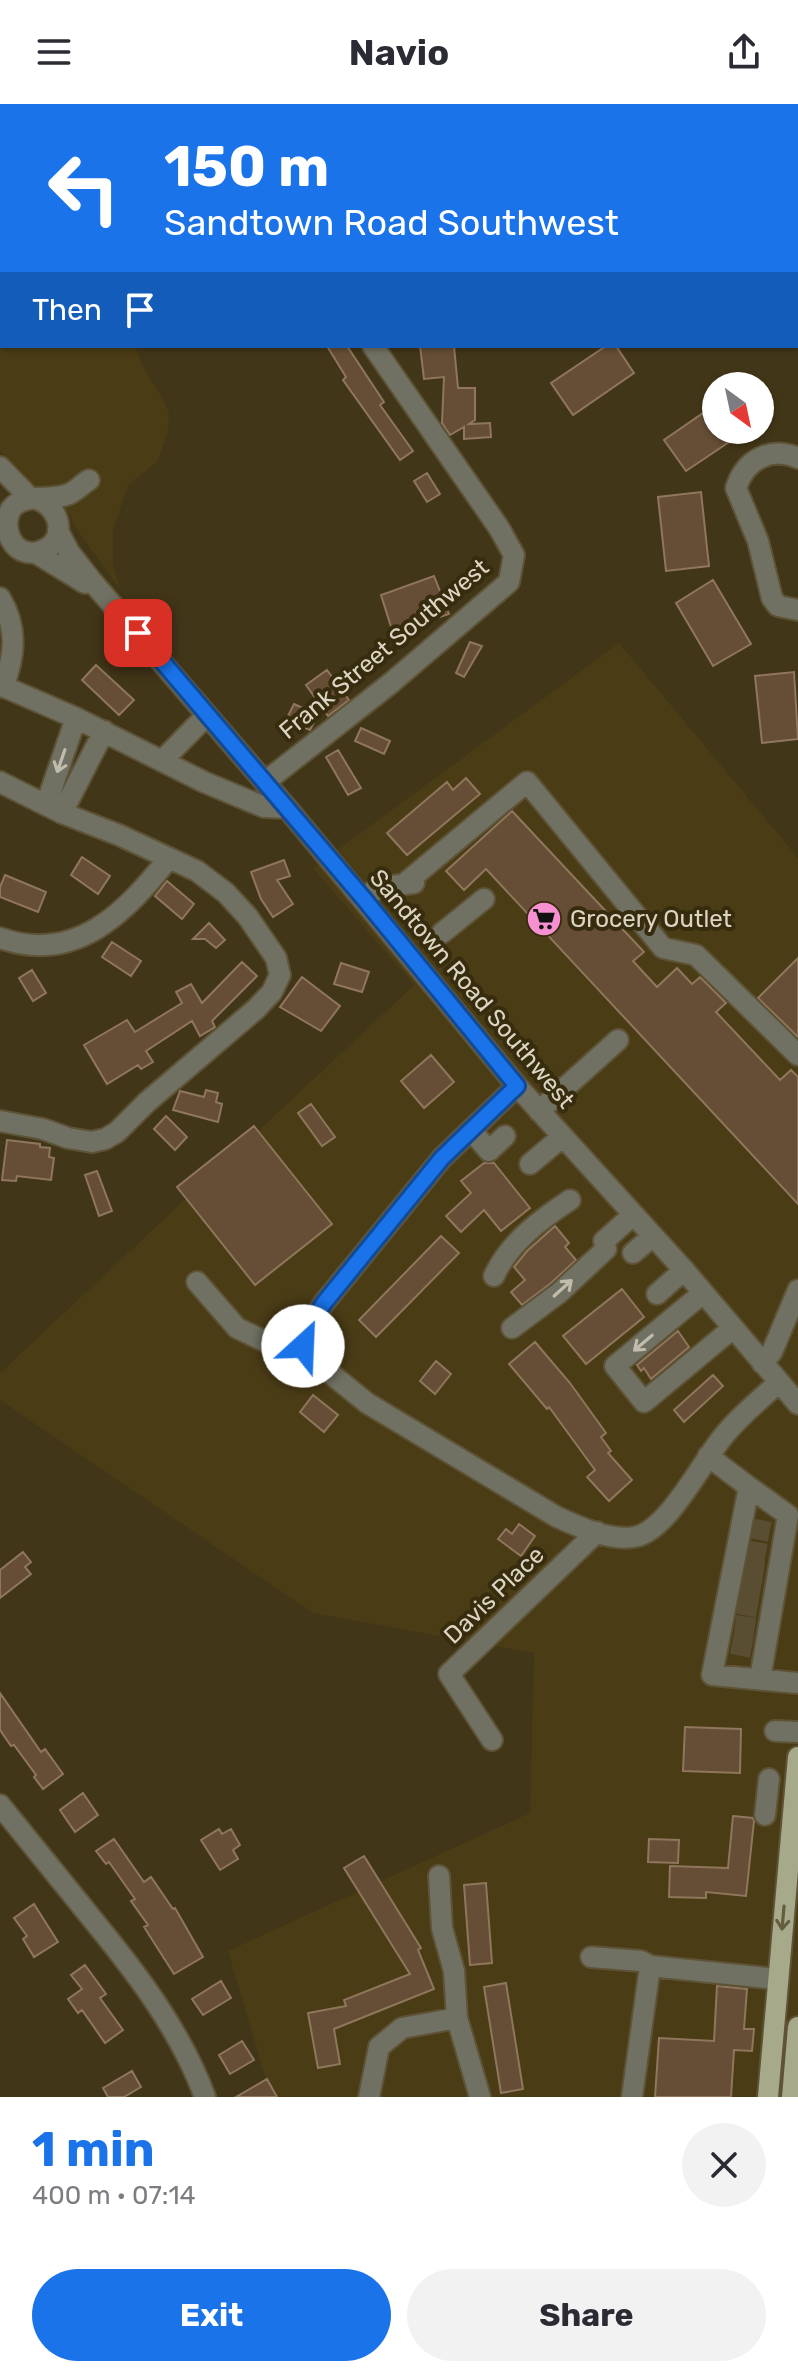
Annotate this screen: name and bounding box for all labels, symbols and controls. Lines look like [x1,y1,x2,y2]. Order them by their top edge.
icon: menu [32,30,76,74]
icon: share [722,30,766,74]
text: Navio [349,31,449,74]
text: 150 m [164,134,329,200]
icon: left [32,136,136,240]
text: Sandtown Road Southwest [164,201,619,244]
icon: arrive [118,288,162,332]
text: Then [32,292,102,328]
north arrow [702,372,774,444]
map controls [702,372,774,444]
street label: Frank Street Southwest [274,553,494,745]
pin [104,599,172,667]
icon: arrive [116,611,160,655]
one-way arrow [52,749,67,774]
street label: Sandtown Road Southwest [364,864,580,1114]
supermarket icon: Grocery Outlet [525,900,563,938]
place label: Grocery Outlet [570,905,732,933]
one-way arrow [553,1279,573,1297]
position arrow [261,1304,345,1388]
one-way arrow [633,1334,654,1352]
street label: Davis Place [438,1540,550,1650]
one-way arrow [775,1904,790,1931]
text: 1 min [32,2121,155,2178]
button: close [682,2123,766,2207]
text: 400 m · 07:14 [32,2180,196,2211]
button: Exit [32,2269,391,2361]
button: Share [407,2269,766,2361]

